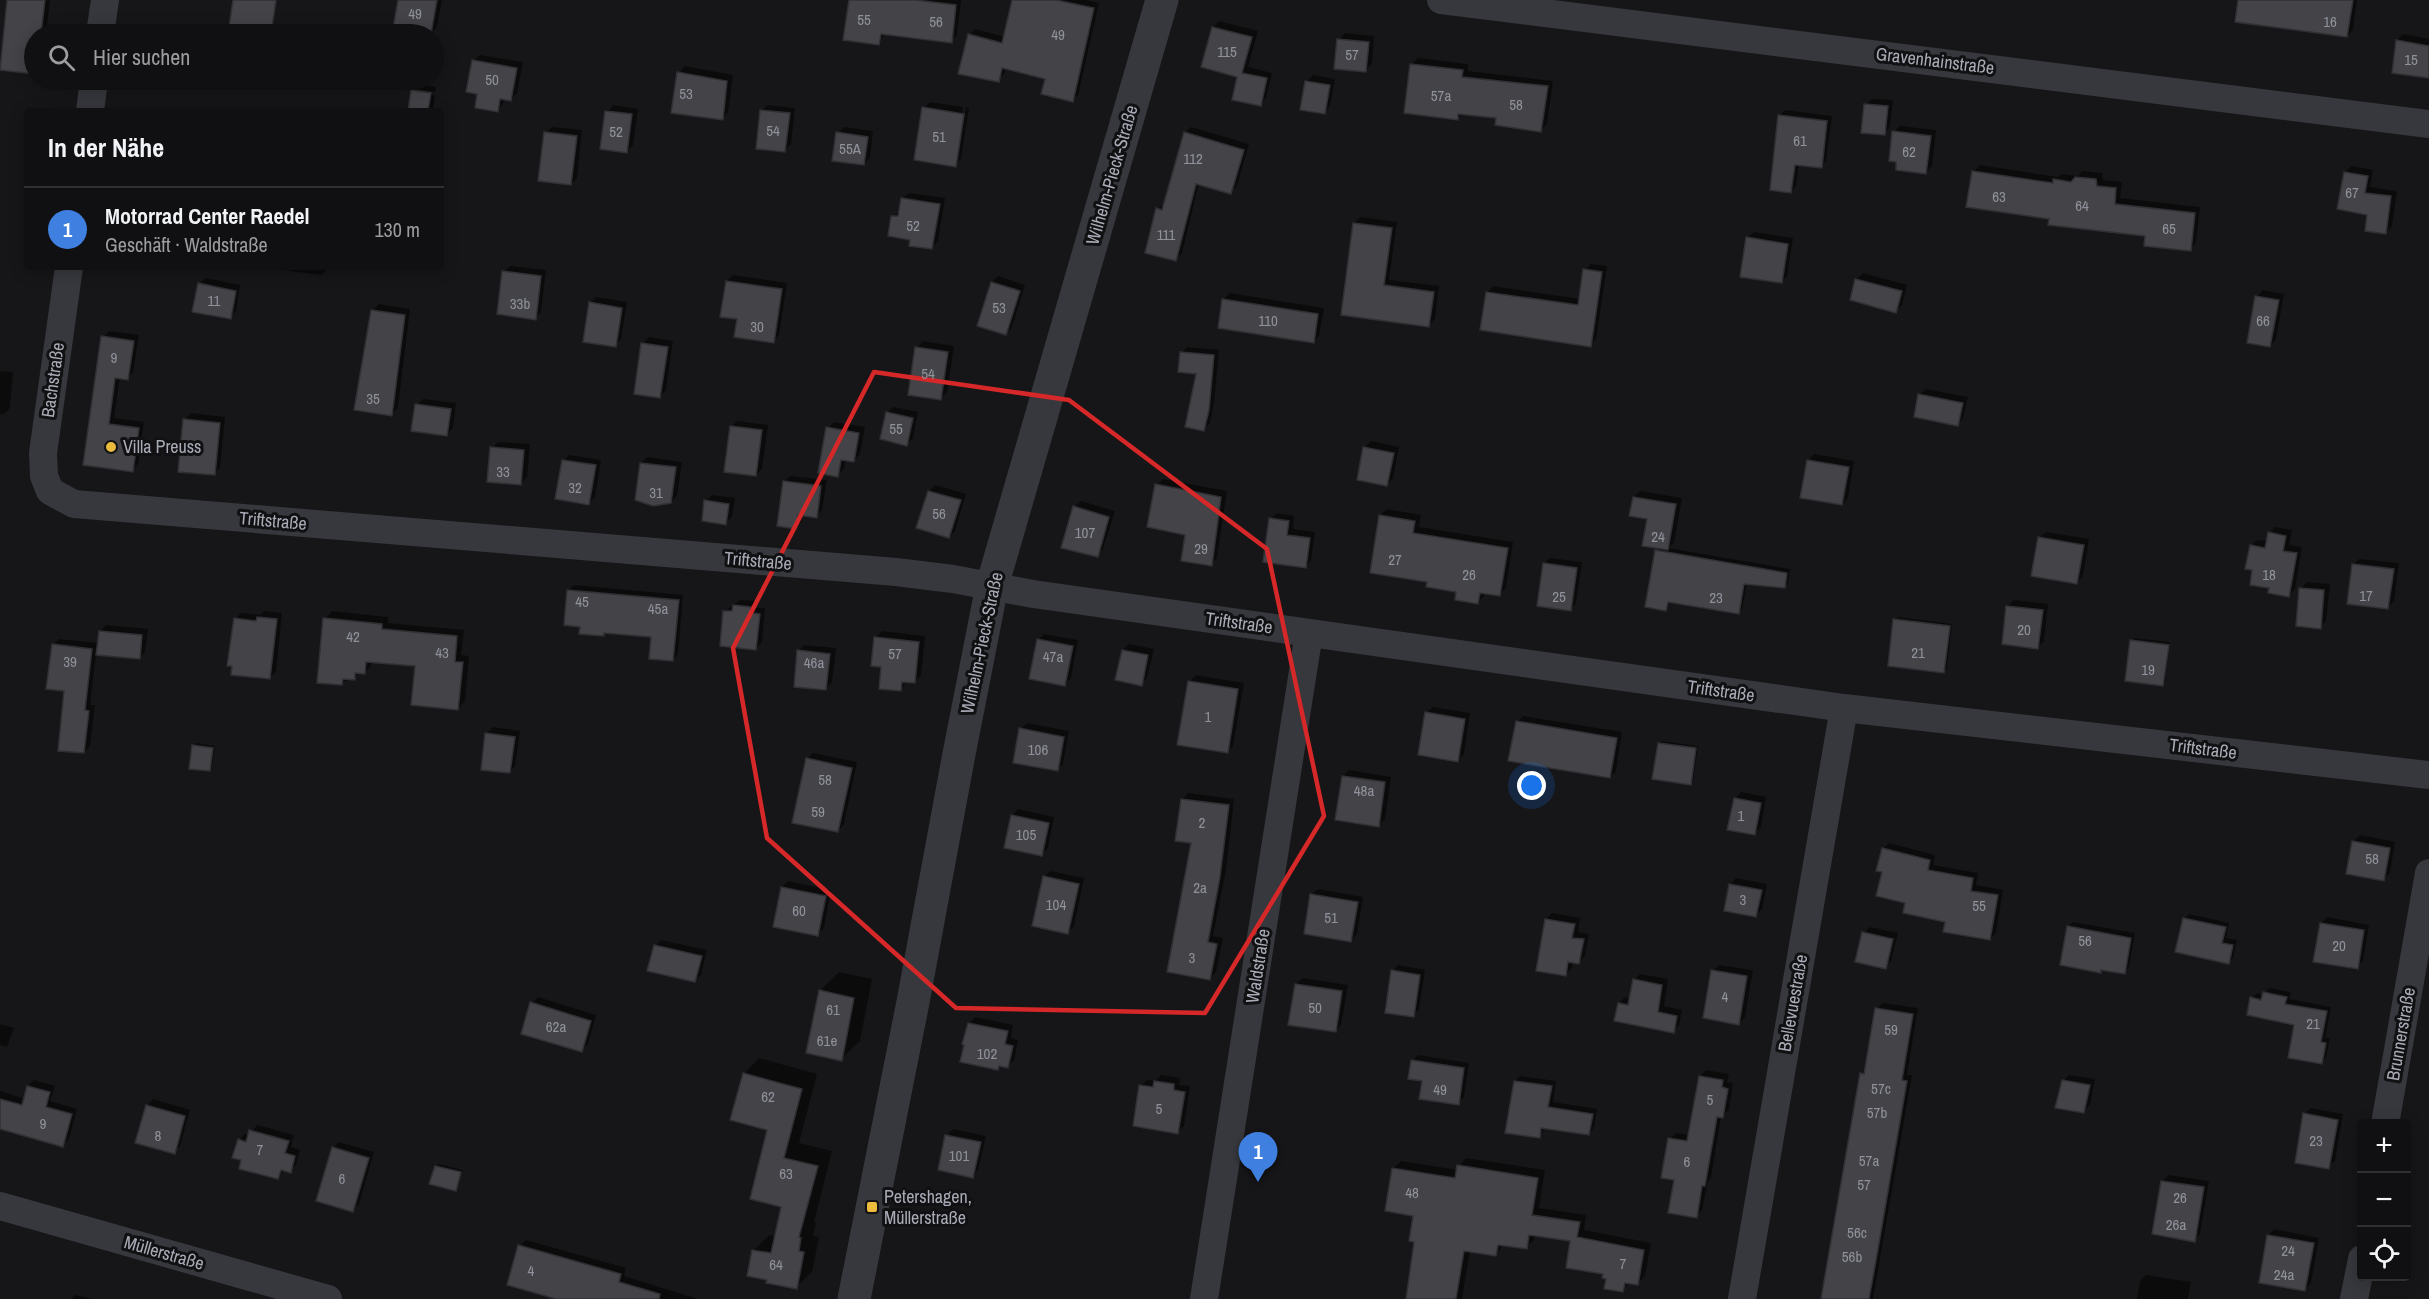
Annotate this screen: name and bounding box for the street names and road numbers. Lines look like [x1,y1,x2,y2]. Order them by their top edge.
street label: Gravenhainstraße [1874,41,1996,80]
street label: Wilhelm-Pieck-Straße [1080,102,1143,248]
street label: Bachstraße [35,341,70,419]
street label: Triftstraße [238,505,308,536]
street label: Triftstraße [723,545,793,576]
street label: Wilhelm-Pieck-Straße [954,570,1009,716]
street label: Triftstraße [1204,605,1274,640]
street label: Triftstraße [1686,673,1756,708]
street label: Triftstraße [2168,732,2238,765]
street label: Waldstraße [1239,927,1276,1005]
street label: Bellevuestraße [1772,952,1813,1054]
street label: Brunnerstraße [2380,985,2421,1083]
street label: Müllerstraße [121,1229,207,1276]

